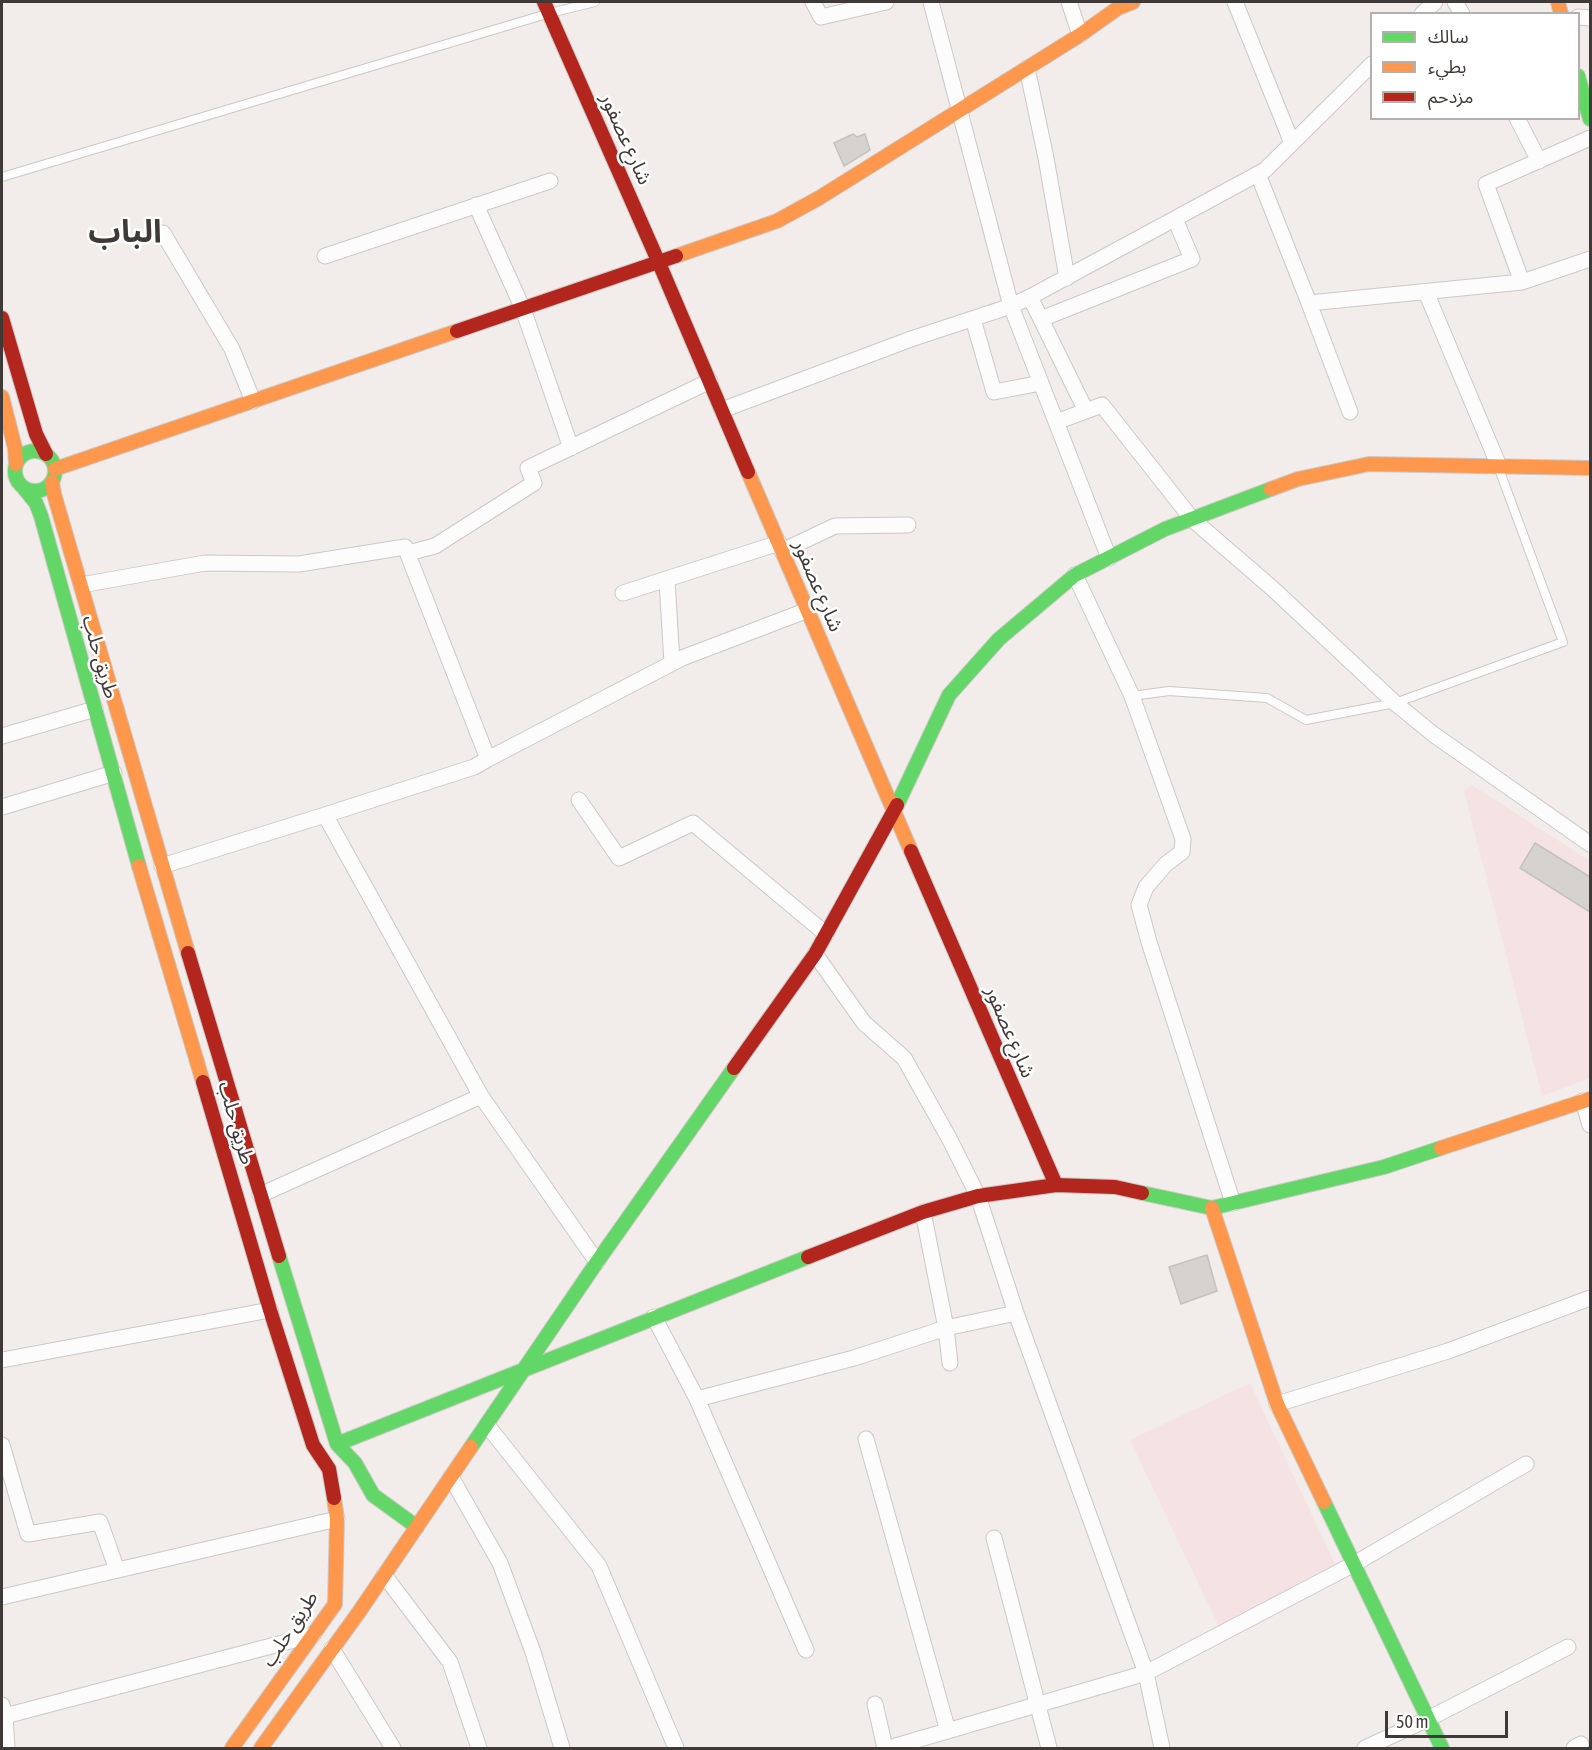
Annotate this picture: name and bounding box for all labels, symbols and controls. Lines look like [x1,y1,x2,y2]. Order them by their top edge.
legend [1370,12,1580,120]
text: سالك [1428,26,1469,47]
text: بطيء [1428,56,1466,77]
text: مزدحم [1428,86,1473,107]
street label: شارع عصفور [595,90,657,188]
district label: الباب [88,213,162,251]
street label: شارع عصفور [788,536,848,636]
street label: طريق حلب [77,613,123,701]
street label: شارع عصفور [980,982,1040,1082]
street label: طريق حلب [213,1079,259,1167]
street label: طريق حلب [257,1587,323,1671]
scale bar [1388,1699,1511,1737]
text: 50 m [1396,1711,1428,1732]

